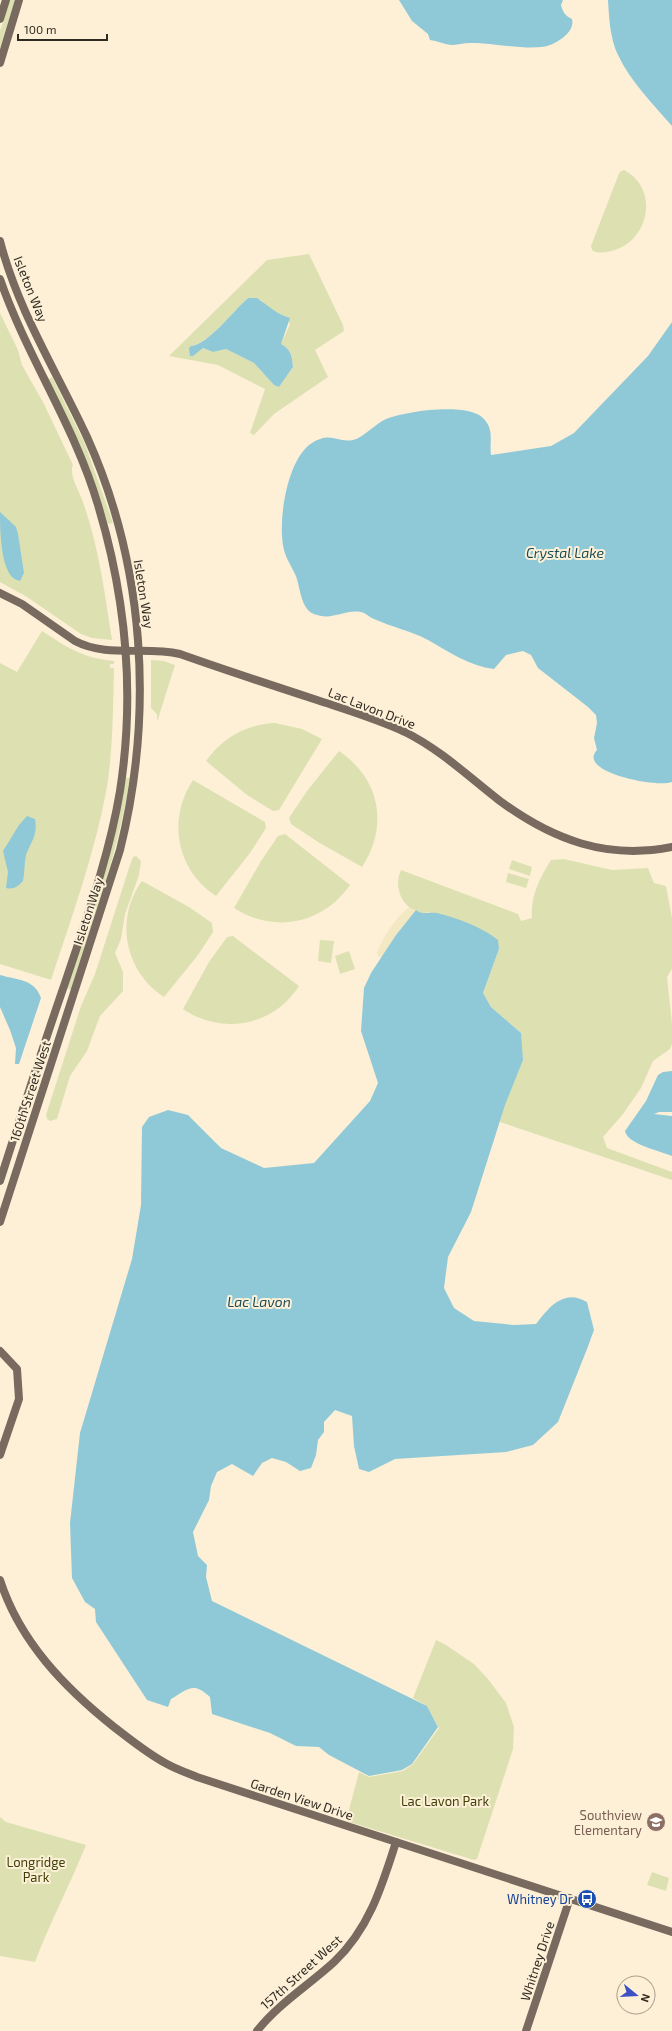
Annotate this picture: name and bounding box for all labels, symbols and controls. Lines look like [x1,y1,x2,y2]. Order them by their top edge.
scale bar [18,16,107,42]
text: 100 m [24,22,56,36]
street label: Isleton Way [11,254,52,324]
water label: Crystal Lake [526,544,605,561]
street label: Isleton Way [131,558,157,630]
street label: Lac Lavon Drive [326,684,418,732]
street label: Isleton Way [70,875,106,947]
street label: 160th Street West [6,1038,54,1144]
water label: Lac Lavon [227,1293,291,1310]
street label: Garden View Drive [249,1775,356,1823]
park label: Lac Lavon Park [401,1793,489,1809]
place label: Southview Elementary [574,1807,642,1838]
school or university icon: Southview Elementary [645,1811,667,1833]
park label: Longridge Park [7,1854,65,1885]
bus stop icon: Whitney Dr [576,1888,598,1910]
place label: Whitney Dr [507,1891,573,1907]
street label: Whitney Drive [517,1919,557,2003]
street label: 157th Street West [257,1931,345,2013]
north arrow [616,1975,656,2015]
text: N [639,1992,653,2004]

